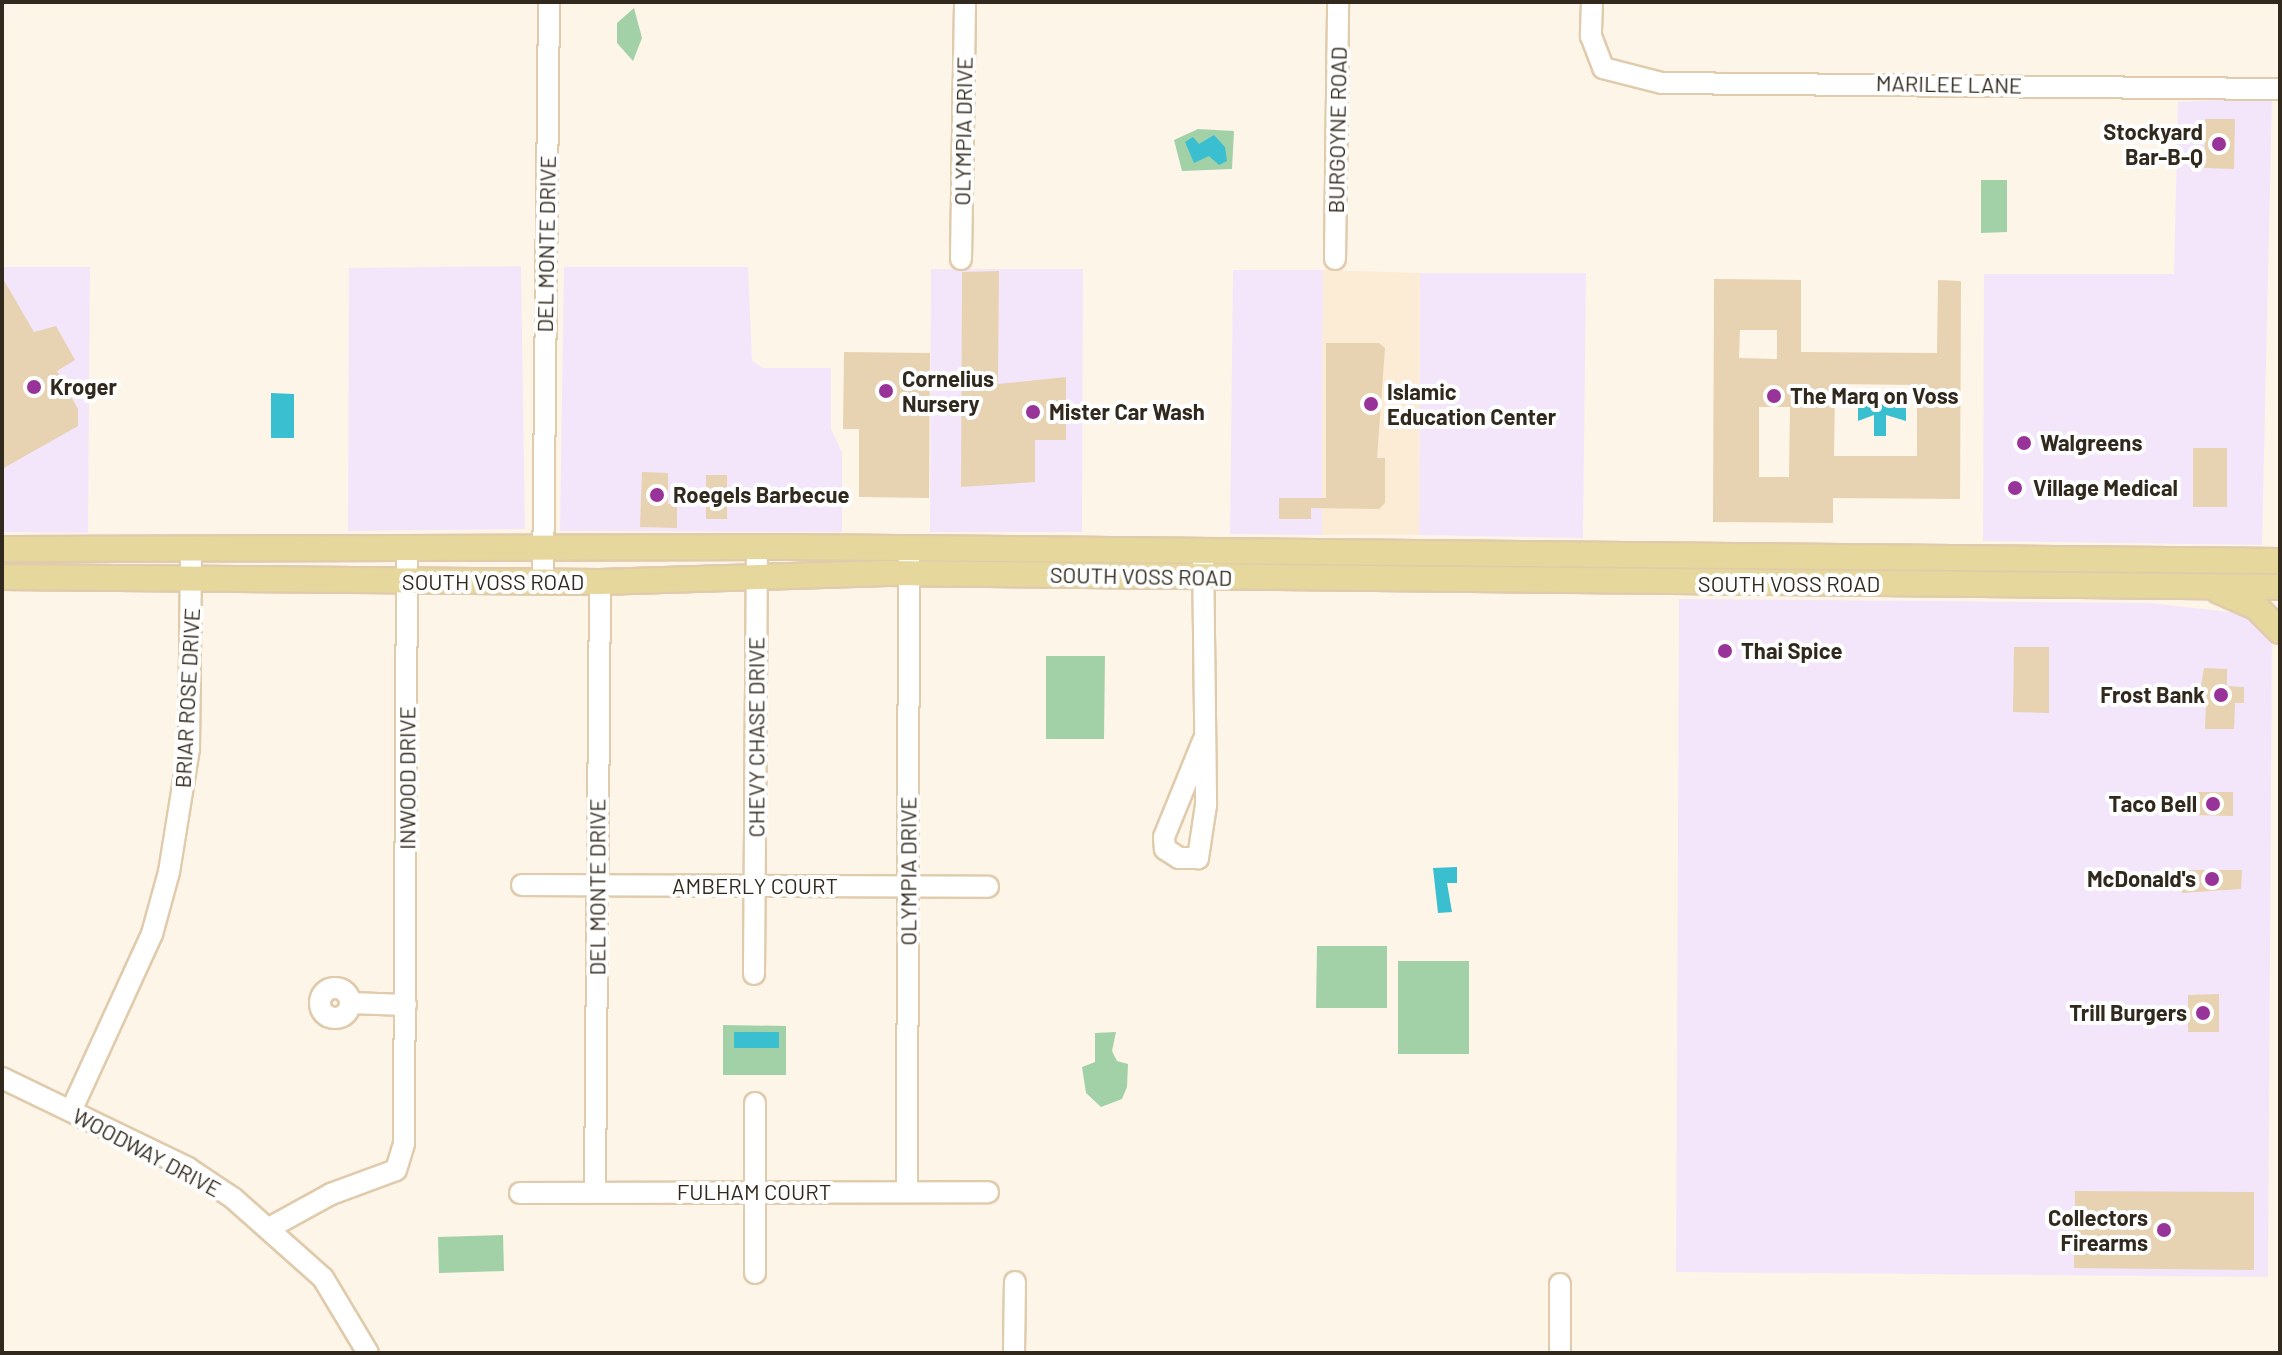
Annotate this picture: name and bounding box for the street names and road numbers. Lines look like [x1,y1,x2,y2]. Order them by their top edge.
street label: BURGOYNE ROAD [1322,46,1352,214]
street label: OLYMPIA DRIVE [949,56,977,206]
street label: MARILEE LANE [1876,70,2022,98]
street label: DEL MONTE DRIVE [531,155,561,333]
street label: SOUTH VOSS ROAD [1050,561,1232,591]
street label: SOUTH VOSS ROAD [402,569,584,595]
street label: SOUTH VOSS ROAD [1698,571,1880,597]
street label: BRIAR ROSE DRIVE [169,607,205,789]
street label: CHEVY CHASE DRIVE [743,637,769,837]
street label: INWOOD DRIVE [394,706,420,850]
street label: OLYMPIA DRIVE [895,796,921,946]
street label: DEL MONTE DRIVE [584,798,610,976]
street label: AMBERLY COURT [672,873,838,899]
street label: WOODWAY DRIVE [68,1102,226,1202]
street label: FULHAM COURT [677,1179,831,1205]

